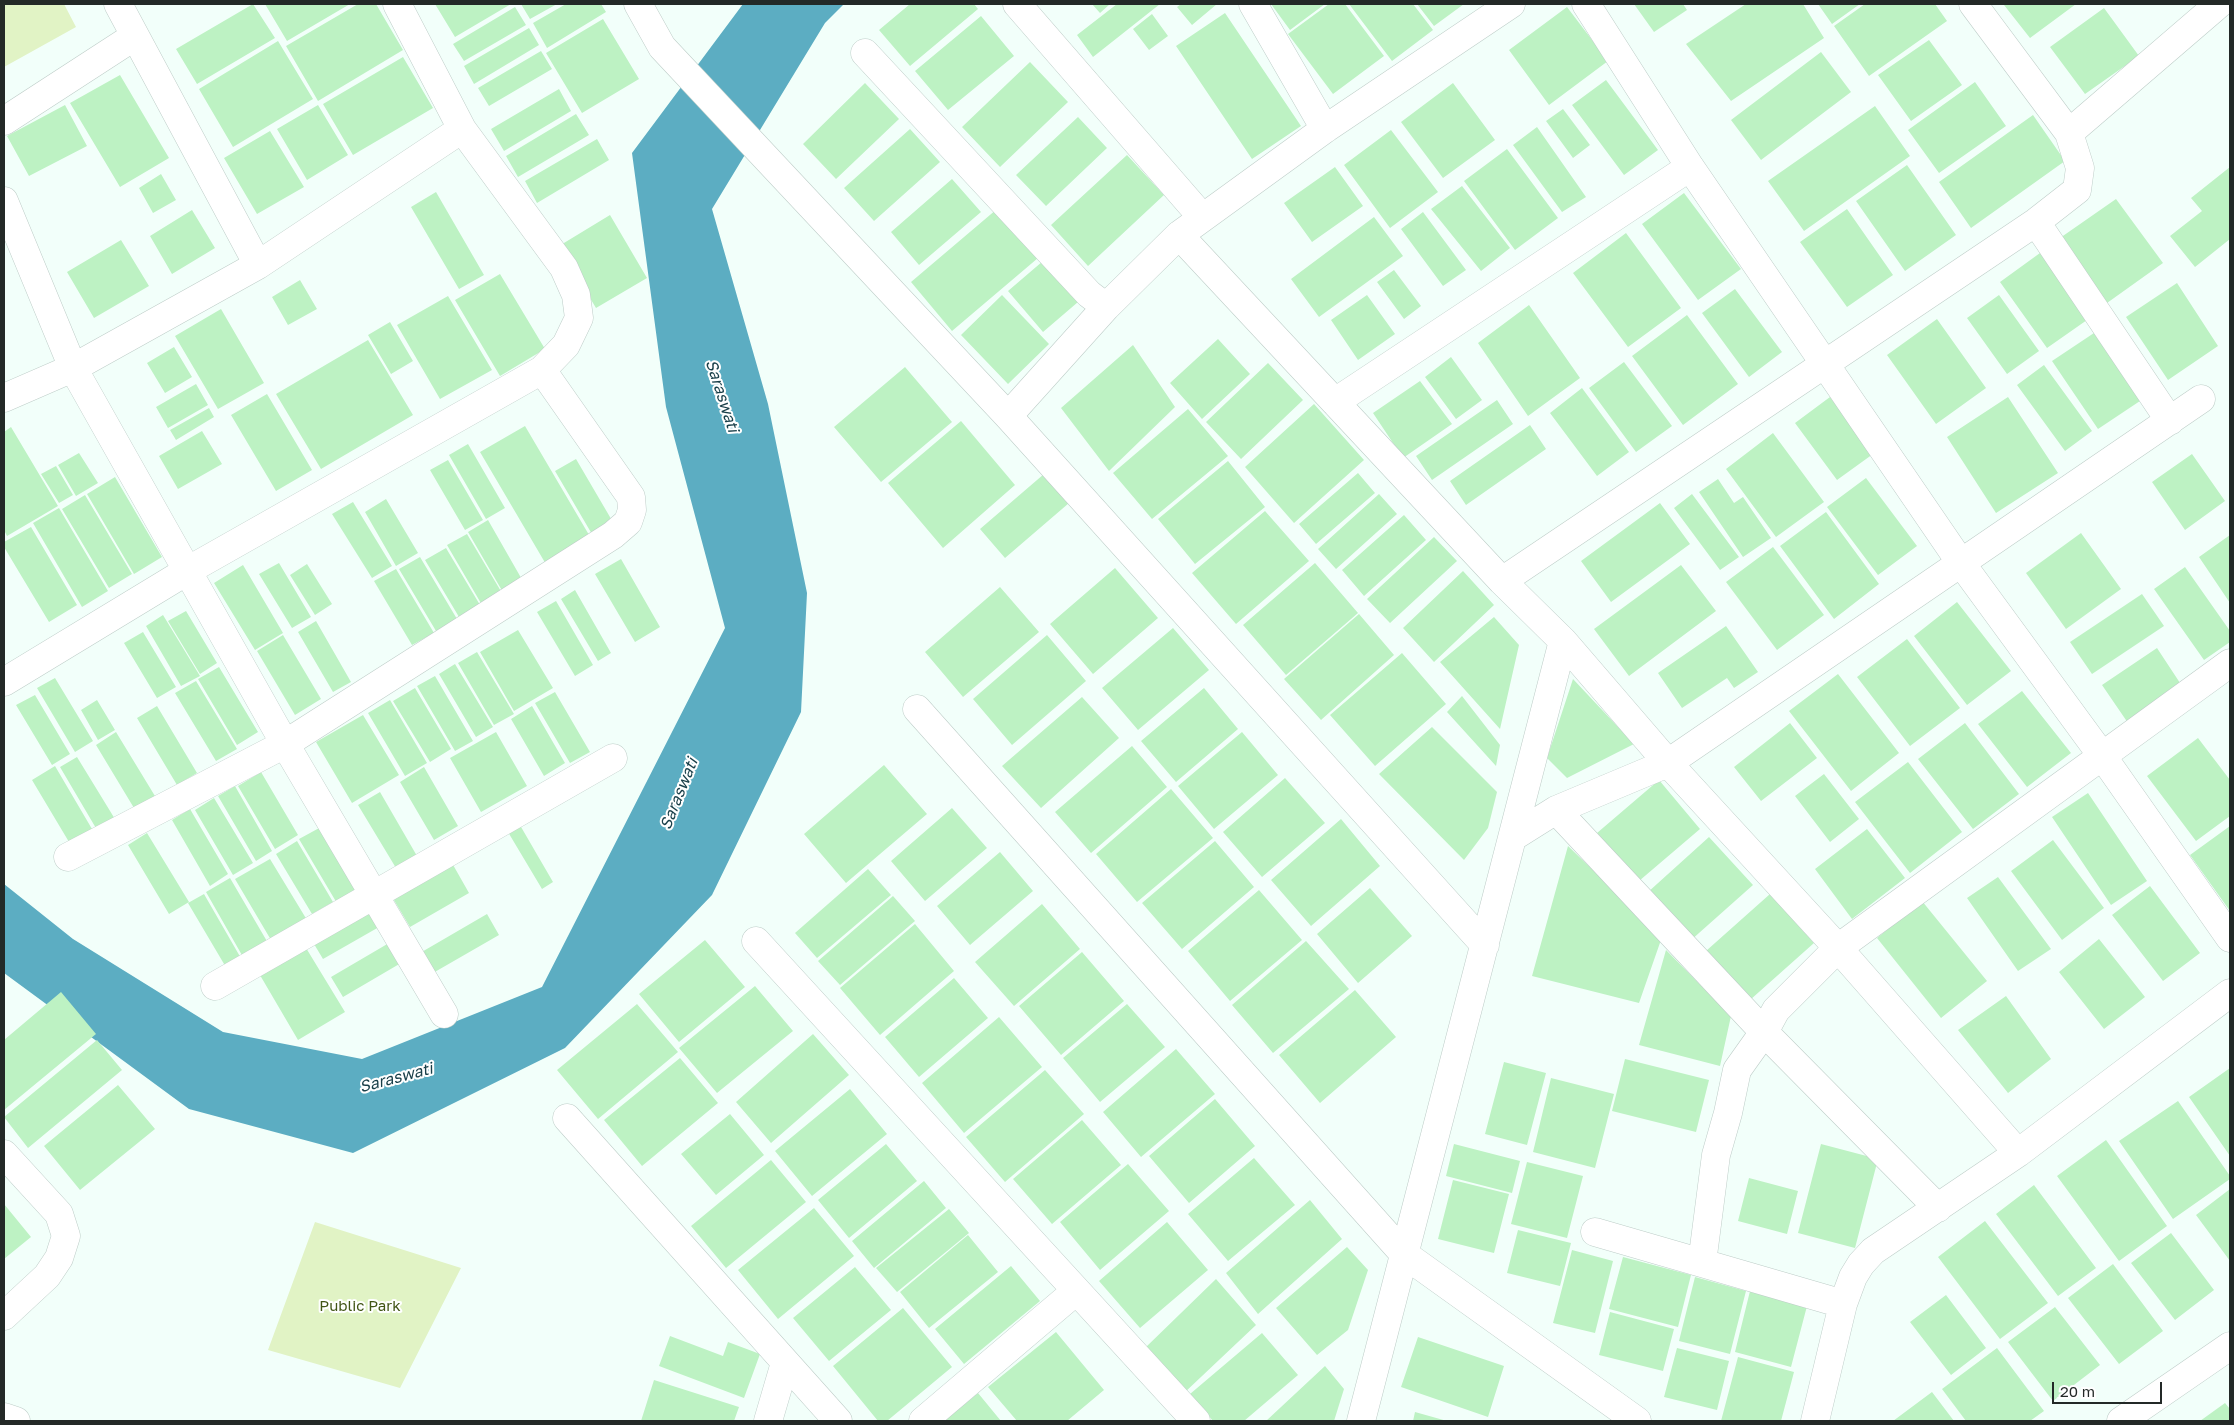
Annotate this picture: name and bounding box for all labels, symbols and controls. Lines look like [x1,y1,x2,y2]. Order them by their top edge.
water label: Saraswati [701,357,743,435]
water label: Saraswati [656,756,702,832]
water label: Saraswati [357,1059,435,1097]
park label: Public Park [319,1297,401,1315]
scale bar [2054,1372,2164,1404]
text: 20 m [2060,1382,2095,1400]

